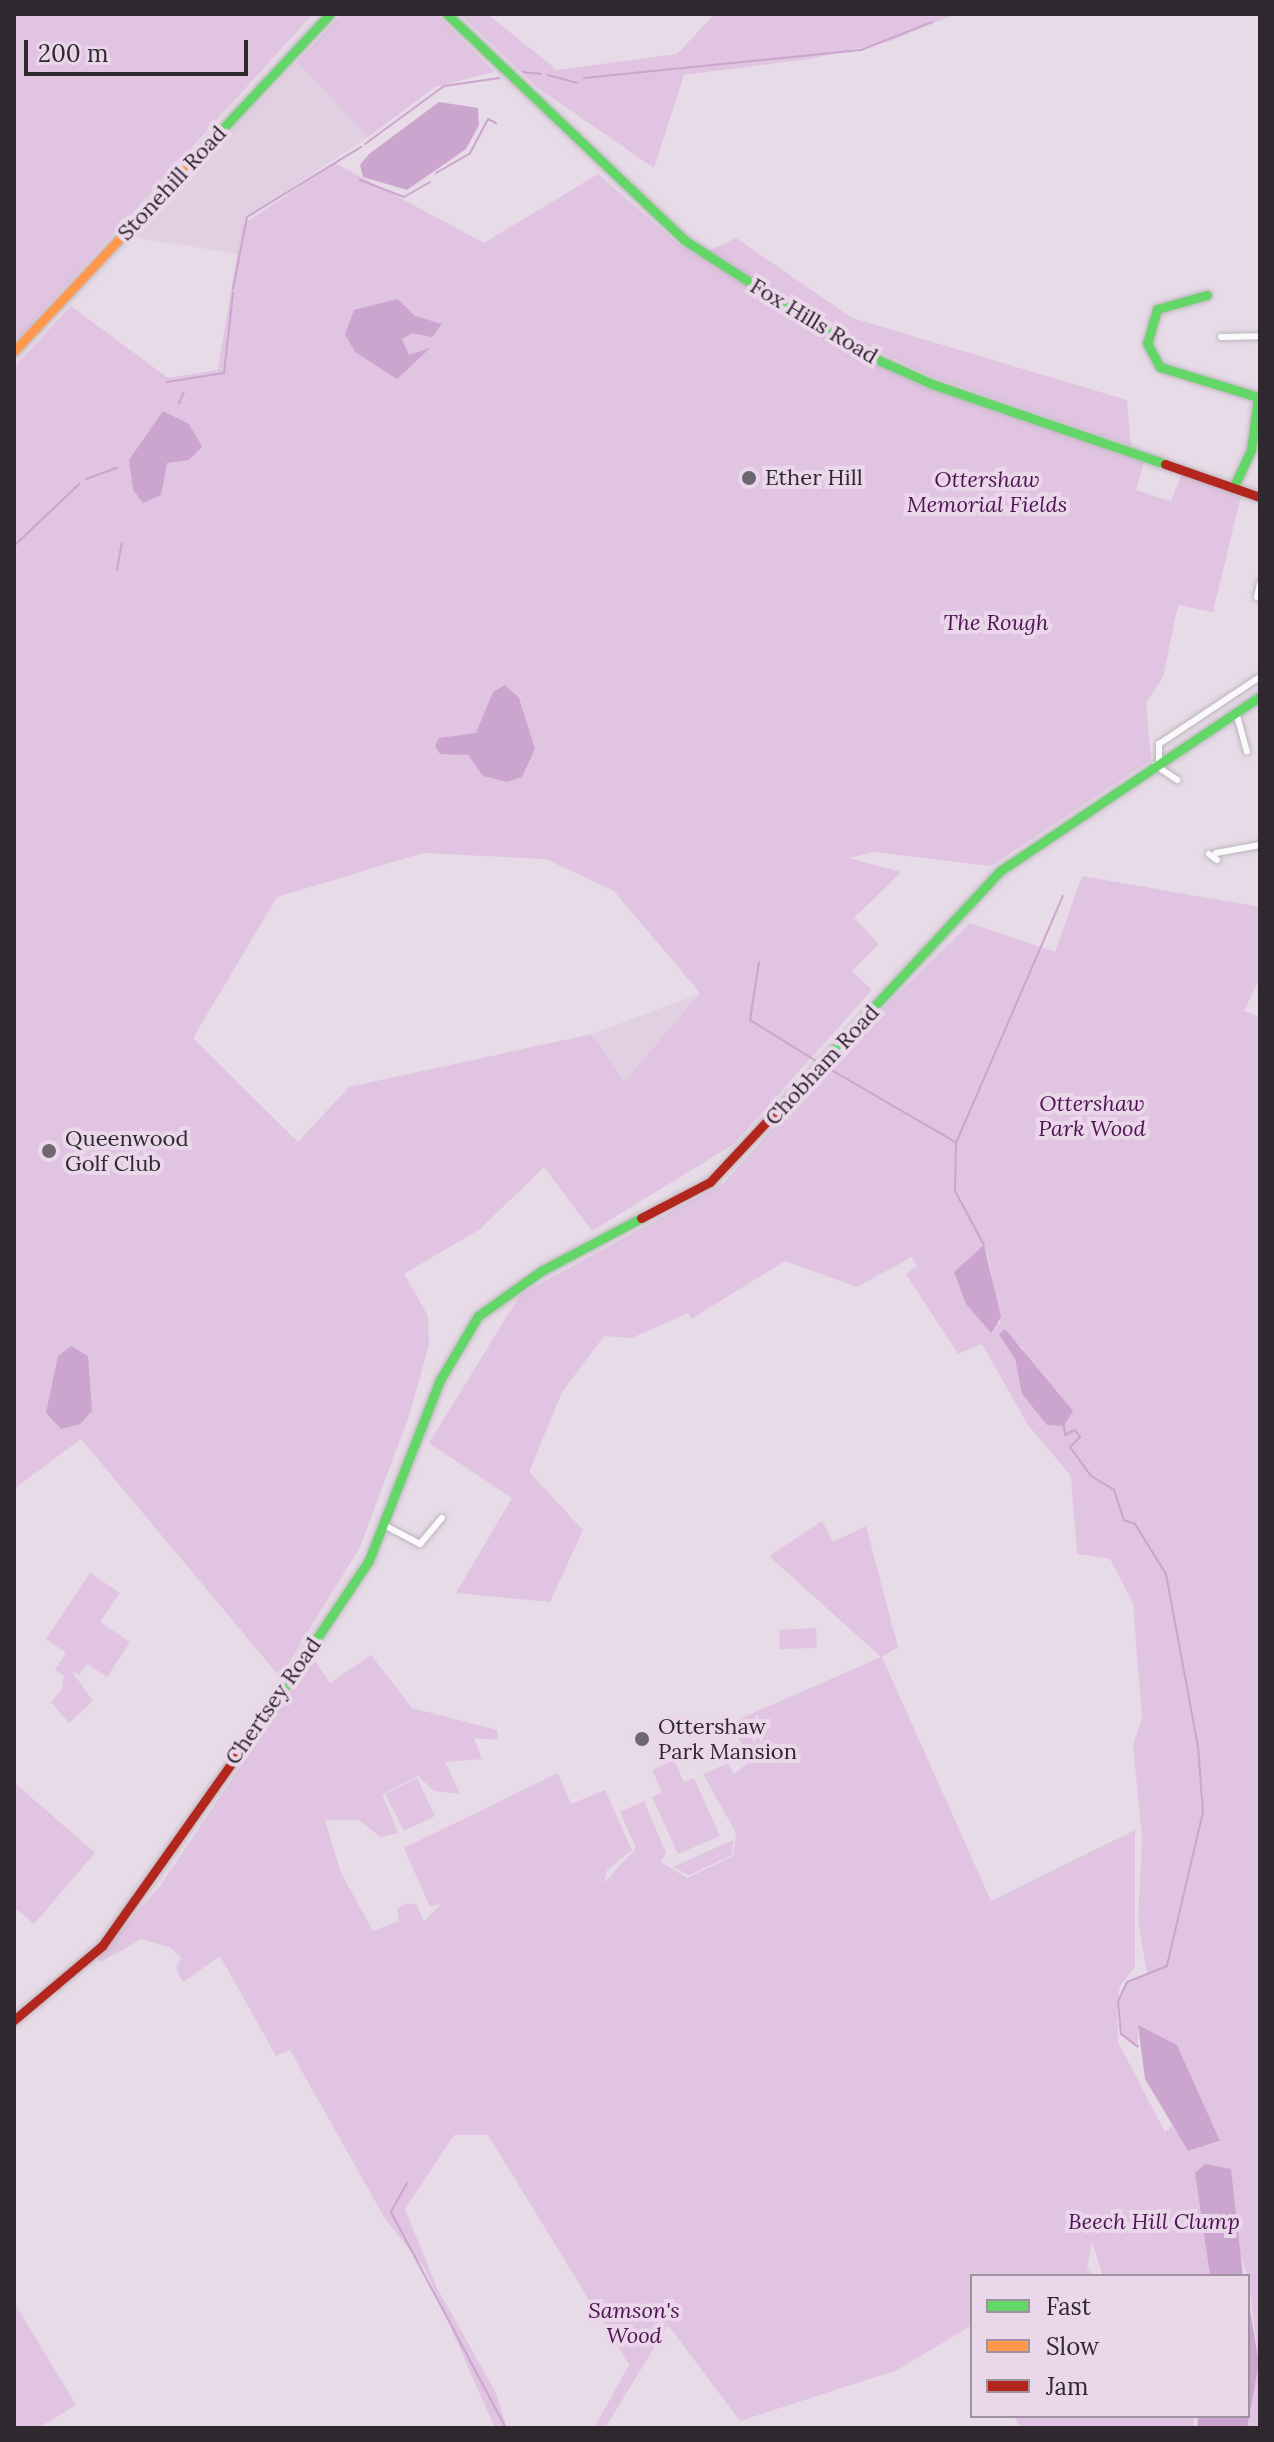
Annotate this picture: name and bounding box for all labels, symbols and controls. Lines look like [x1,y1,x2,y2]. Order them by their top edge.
scale bar [28,24,252,74]
text: 200 m [38,38,108,69]
street label: Stonehill Road [112,120,232,246]
street label: Fox Hills Road [745,273,883,369]
place label: Ether Hill [765,465,863,491]
park label: Ottershaw Memorial Fields [907,466,1067,518]
marker: Ether Hill [740,469,758,487]
park label: The Rough [944,610,1048,636]
street label: Chobham Road [759,999,885,1131]
park label: Ottershaw Park Wood [1038,1090,1146,1142]
place label: Queenwood Golf Club [65,1125,189,1176]
marker: Queenwood Golf Club [40,1142,58,1160]
street label: Chertsey Road [219,1632,327,1770]
place label: Ottershaw Park Mansion [658,1713,797,1764]
marker: Ottershaw Park Mansion [633,1730,651,1748]
park label: Beech Hill Clump [1068,2209,1240,2235]
legend [970,2274,1250,2418]
text: Fast [1046,2291,1091,2322]
park label: Samson's Wood [588,2297,680,2348]
text: Slow [1046,2331,1099,2362]
text: Jam [1046,2371,1088,2402]

